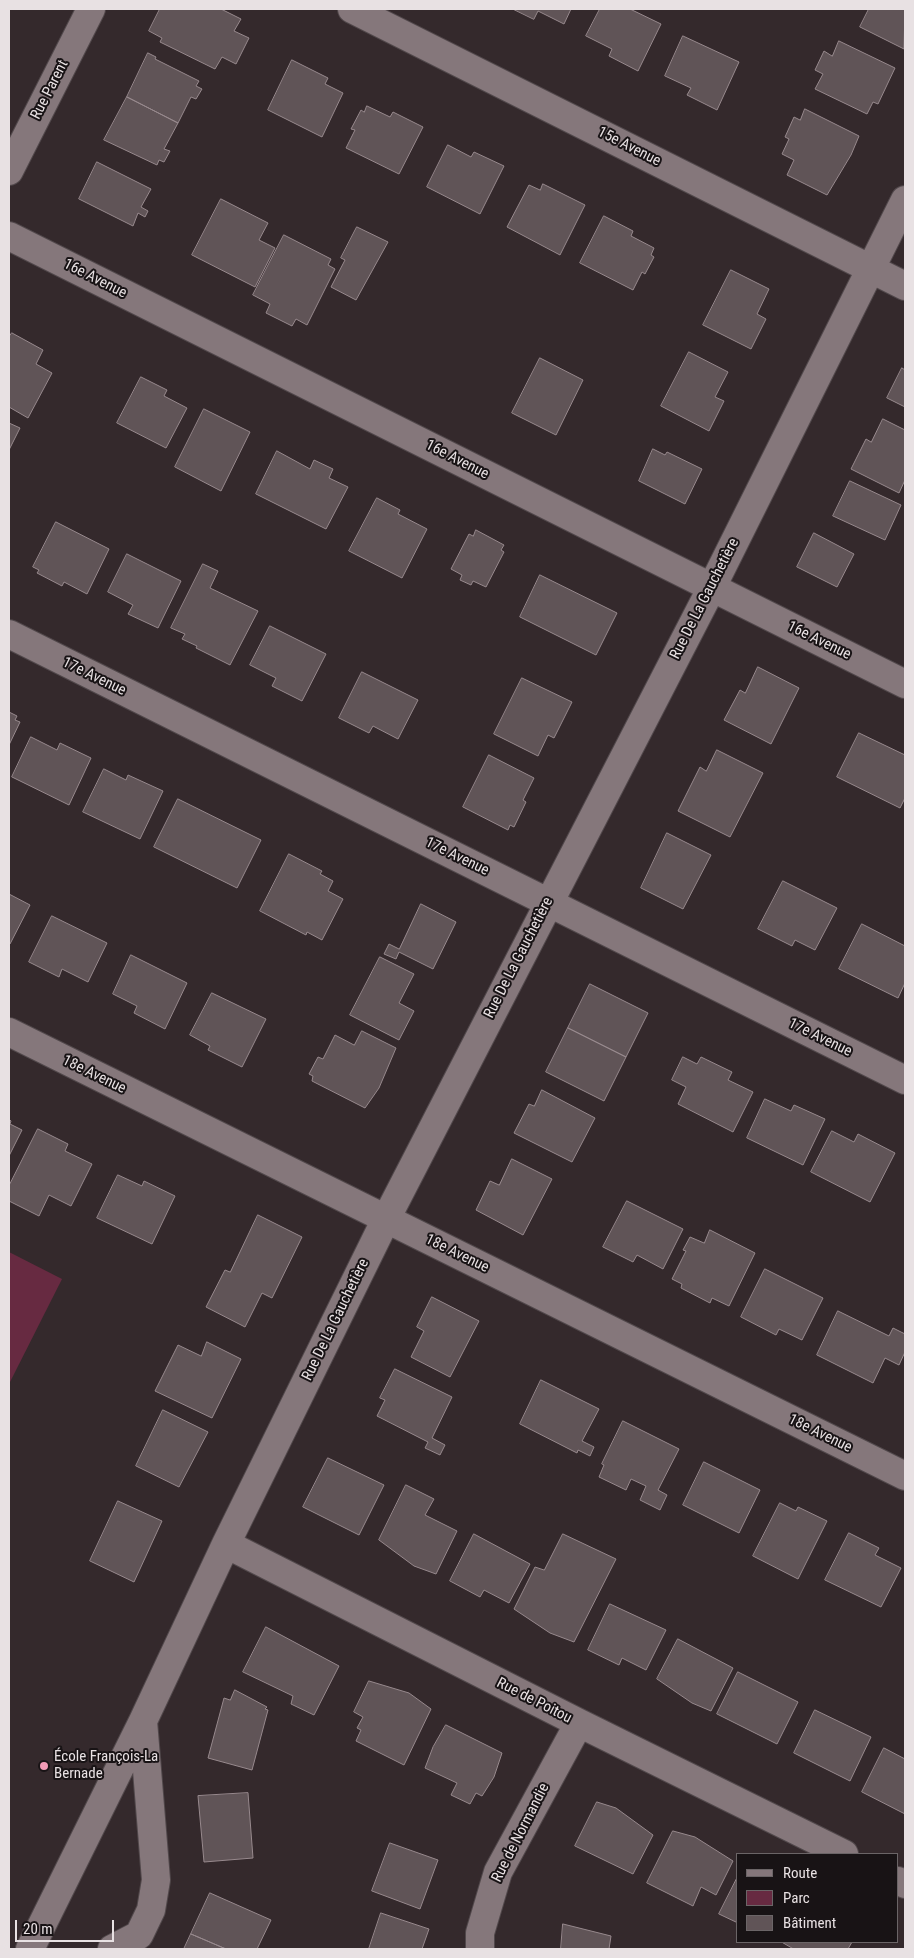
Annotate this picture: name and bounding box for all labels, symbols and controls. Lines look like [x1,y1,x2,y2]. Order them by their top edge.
street label: Rue Parent [27,57,73,123]
street label: 15e Avenue [594,123,664,171]
street label: 16e Avenue [60,255,130,303]
street label: 16e Avenue [422,436,492,484]
street label: Rue De La Gauchetière [667,536,743,662]
street label: 16e Avenue [784,618,854,664]
street label: 17e Avenue [59,654,129,700]
street label: 17e Avenue [422,834,492,880]
street label: Rue De La Gauchetière [481,895,557,1021]
street label: 17e Avenue [785,1015,855,1061]
street label: 18e Avenue [59,1052,129,1098]
street label: 18e Avenue [422,1231,492,1277]
street label: Rue De La Gauchetière [299,1256,373,1384]
street label: 18e Avenue [785,1411,855,1457]
street label: Rue de Poitou [493,1674,575,1728]
place label: École François-La Bernade [54,1748,158,1783]
marker: École François-La Bernade [38,1760,50,1772]
street label: Rue de Normandie [488,1781,554,1885]
legend [736,1853,899,1943]
text: Route [783,1864,817,1882]
text: Parc [783,1889,810,1907]
scale bar [18,1910,116,1942]
text: Bâtiment [783,1914,836,1932]
text: 20 m [23,1920,53,1938]

